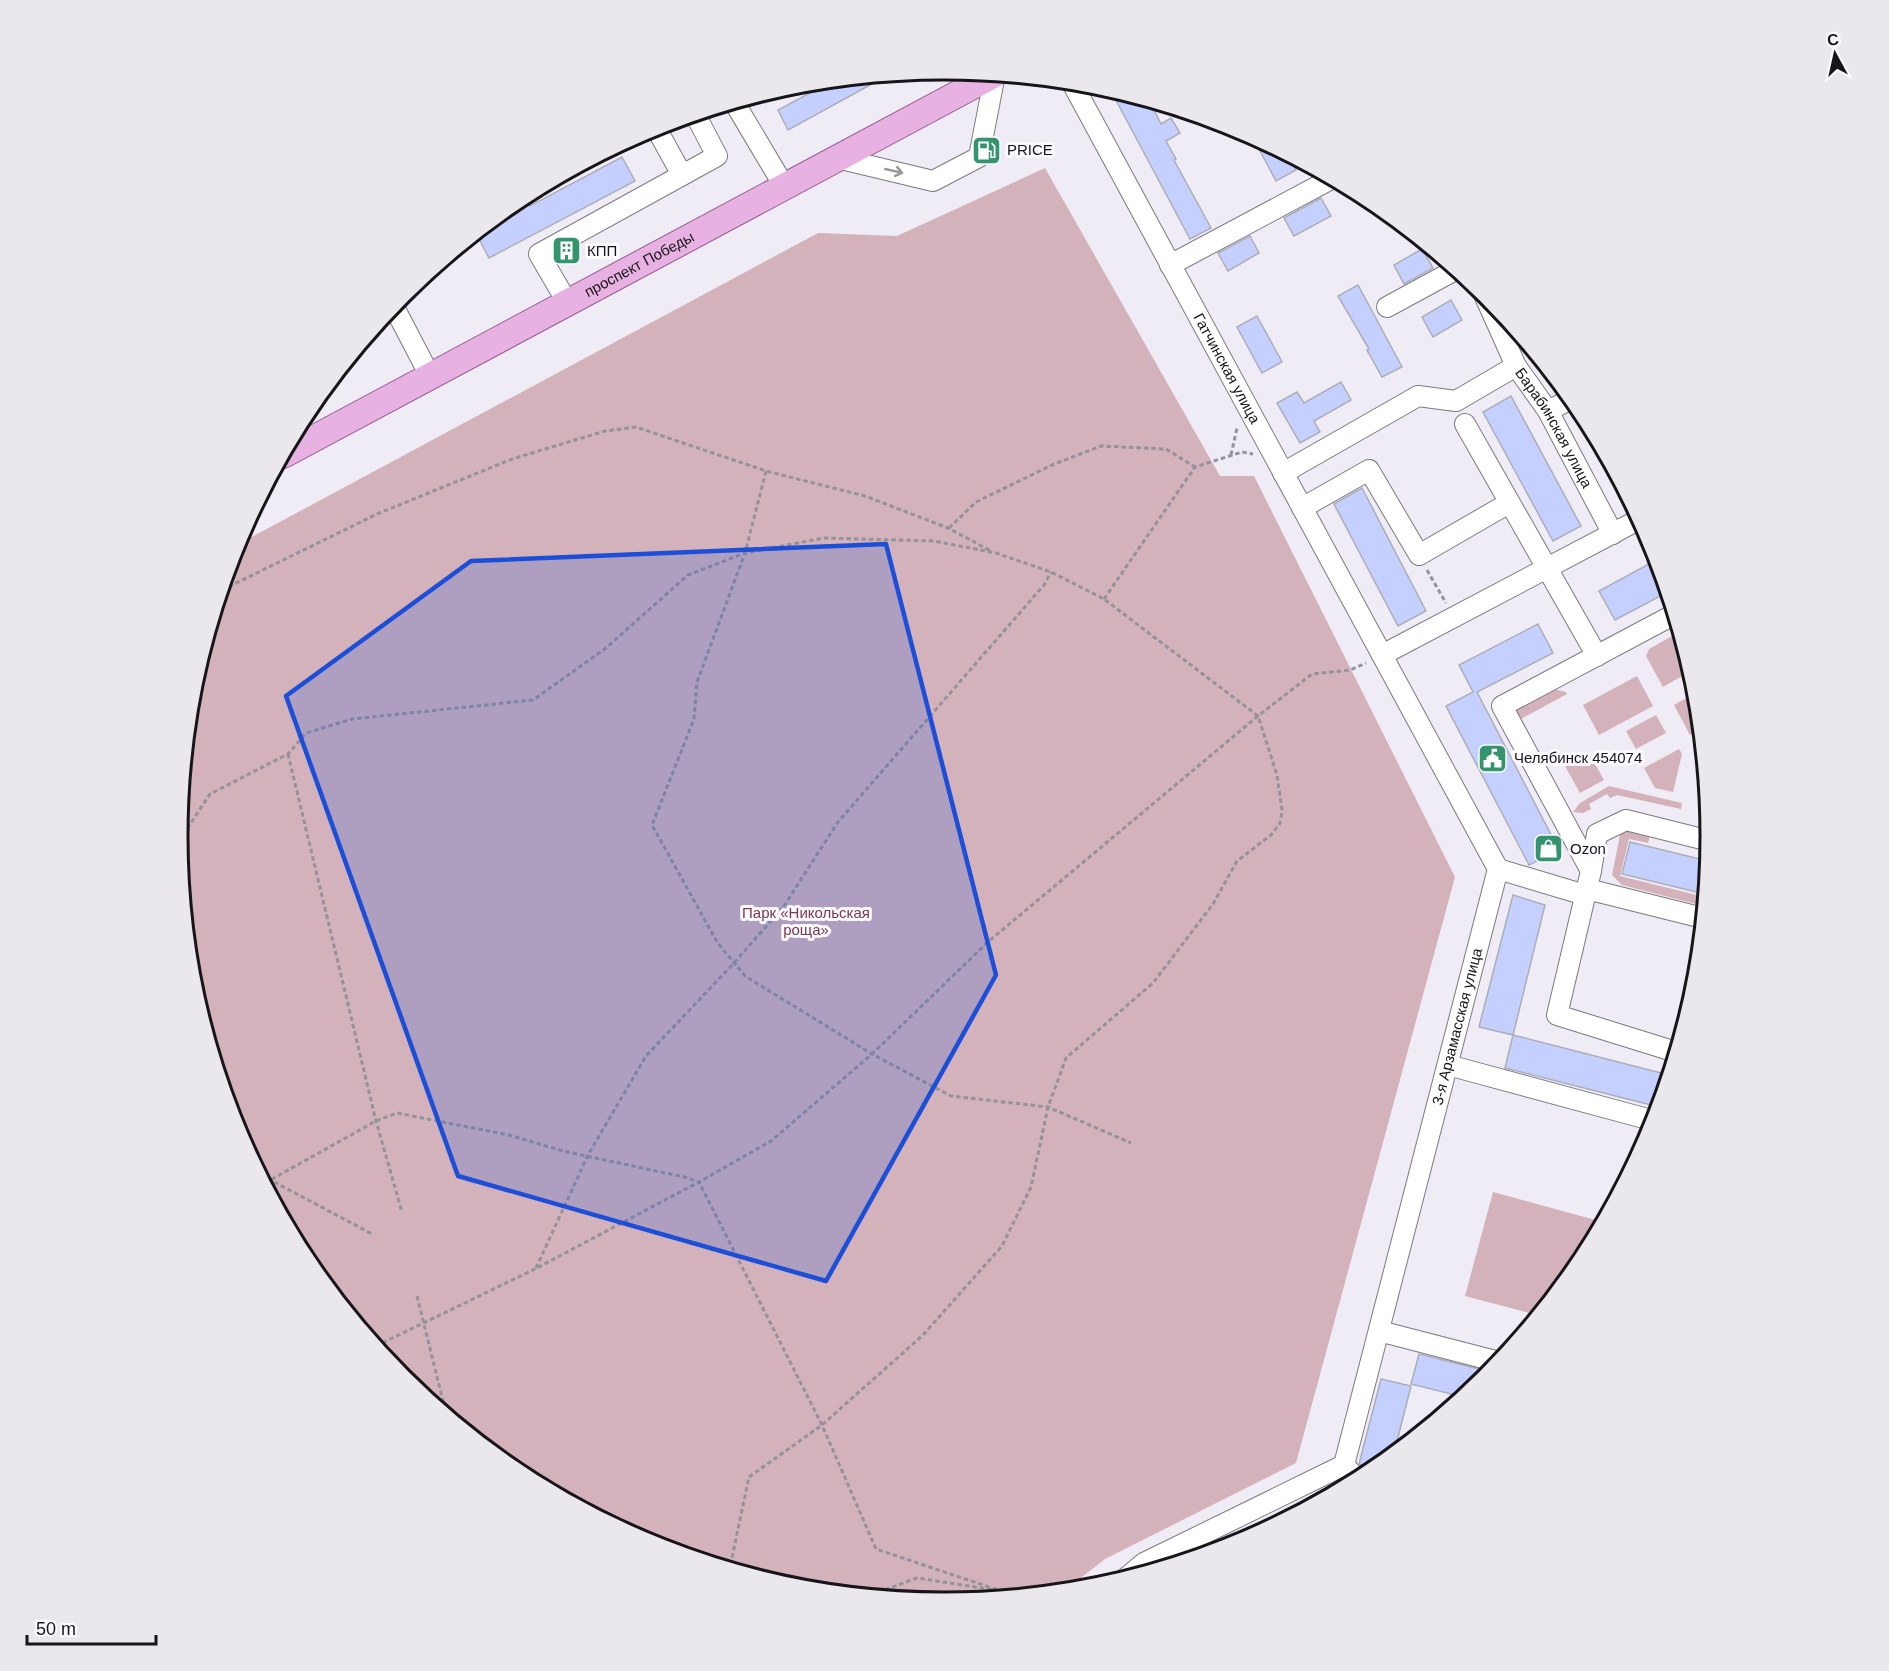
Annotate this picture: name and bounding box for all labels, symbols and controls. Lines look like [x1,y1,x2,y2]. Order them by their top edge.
north arrow [1805,24,1865,84]
text: С [1826,30,1840,49]
fuel station icon: PRICE [970,134,1002,166]
place label: PRICE [1007,141,1053,158]
one-way arrow [884,166,903,178]
street label: проспект Победы [581,228,697,300]
building icon: КПП [550,235,582,267]
place label: КПП [587,242,617,259]
street label: Гатчинская улица [1190,310,1264,427]
street label: Барабинская улица [1512,364,1596,491]
public building icon: Челябинск 454074 [1477,742,1509,774]
place label: Челябинск 454074 [1514,749,1642,766]
shop icon: Ozon [1533,833,1565,865]
place label: Ozon [1570,840,1606,857]
park label: Парк «Никольская роща» [742,904,870,938]
street label: 3-я Арзамасская улица [1428,945,1485,1107]
scale bar [27,1608,156,1646]
text: 50 m [36,1619,76,1639]

